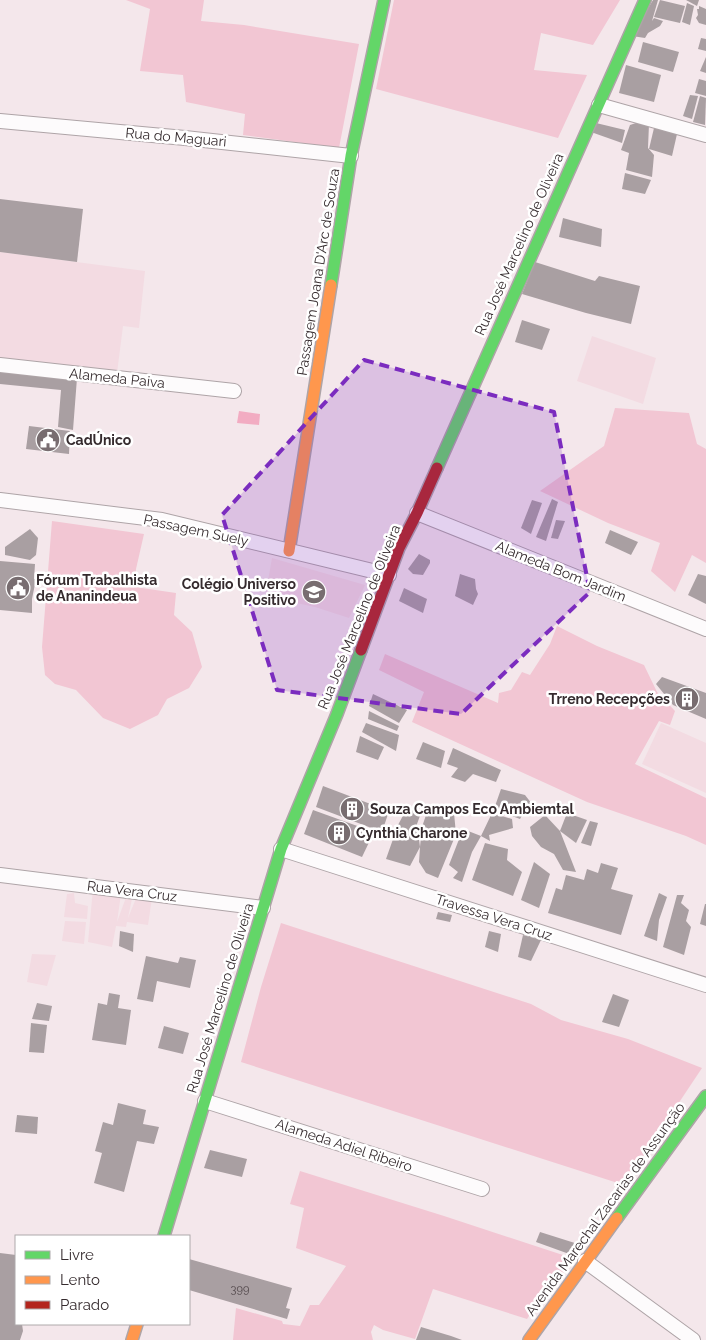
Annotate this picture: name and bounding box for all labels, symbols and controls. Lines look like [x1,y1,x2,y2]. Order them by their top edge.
street label: Rua do Maguari [125,125,227,149]
street label: Rua José Marcelino de Oliveira [471,150,567,338]
street label: Passagem Joana D'Arc de Souza [294,167,342,377]
street label: Alameda Paiva [68,365,166,391]
public building icon: CadÚnico [35,427,61,453]
place label: CadÚnico [66,431,132,448]
street label: Passagem Suely [142,511,250,549]
street label: Rua José Marcelino de Oliveira [315,522,403,712]
street label: Alameda Bom Jardim [493,538,629,604]
place label: Fórum Trabalhista de Ananindeua [36,572,157,604]
public building icon: Fórum Trabalhista de Ananindeua [5,575,31,601]
place label: Colégio Universo Positivo [182,576,297,608]
school or university icon: Colégio Universo Positivo [301,579,327,605]
building icon: Trreno Recepções [674,686,700,712]
place label: Trreno Recepções [548,691,670,707]
building icon: Souza Campos Eco Ambiemtal [339,796,365,822]
place label: Souza Campos Eco Ambiemtal [370,801,575,817]
building icon: Cynthia Charone [326,820,352,846]
place label: Cynthia Charone [356,825,468,841]
street label: Rua Vera Cruz [86,878,178,904]
street label: Travessa Vera Cruz [434,891,555,943]
street label: Rua José Marcelino de Oliveira [183,901,257,1095]
street label: Avenida Marechal Zacarias de Assunção [522,1099,688,1319]
street label: Alameda Adiel Ribeiro [274,1115,414,1175]
legend [15,1235,190,1325]
text: Livre [60,1246,94,1264]
text: Lento [60,1271,100,1289]
house number: 399 [231,1283,249,1296]
text: Parado [60,1296,109,1314]

